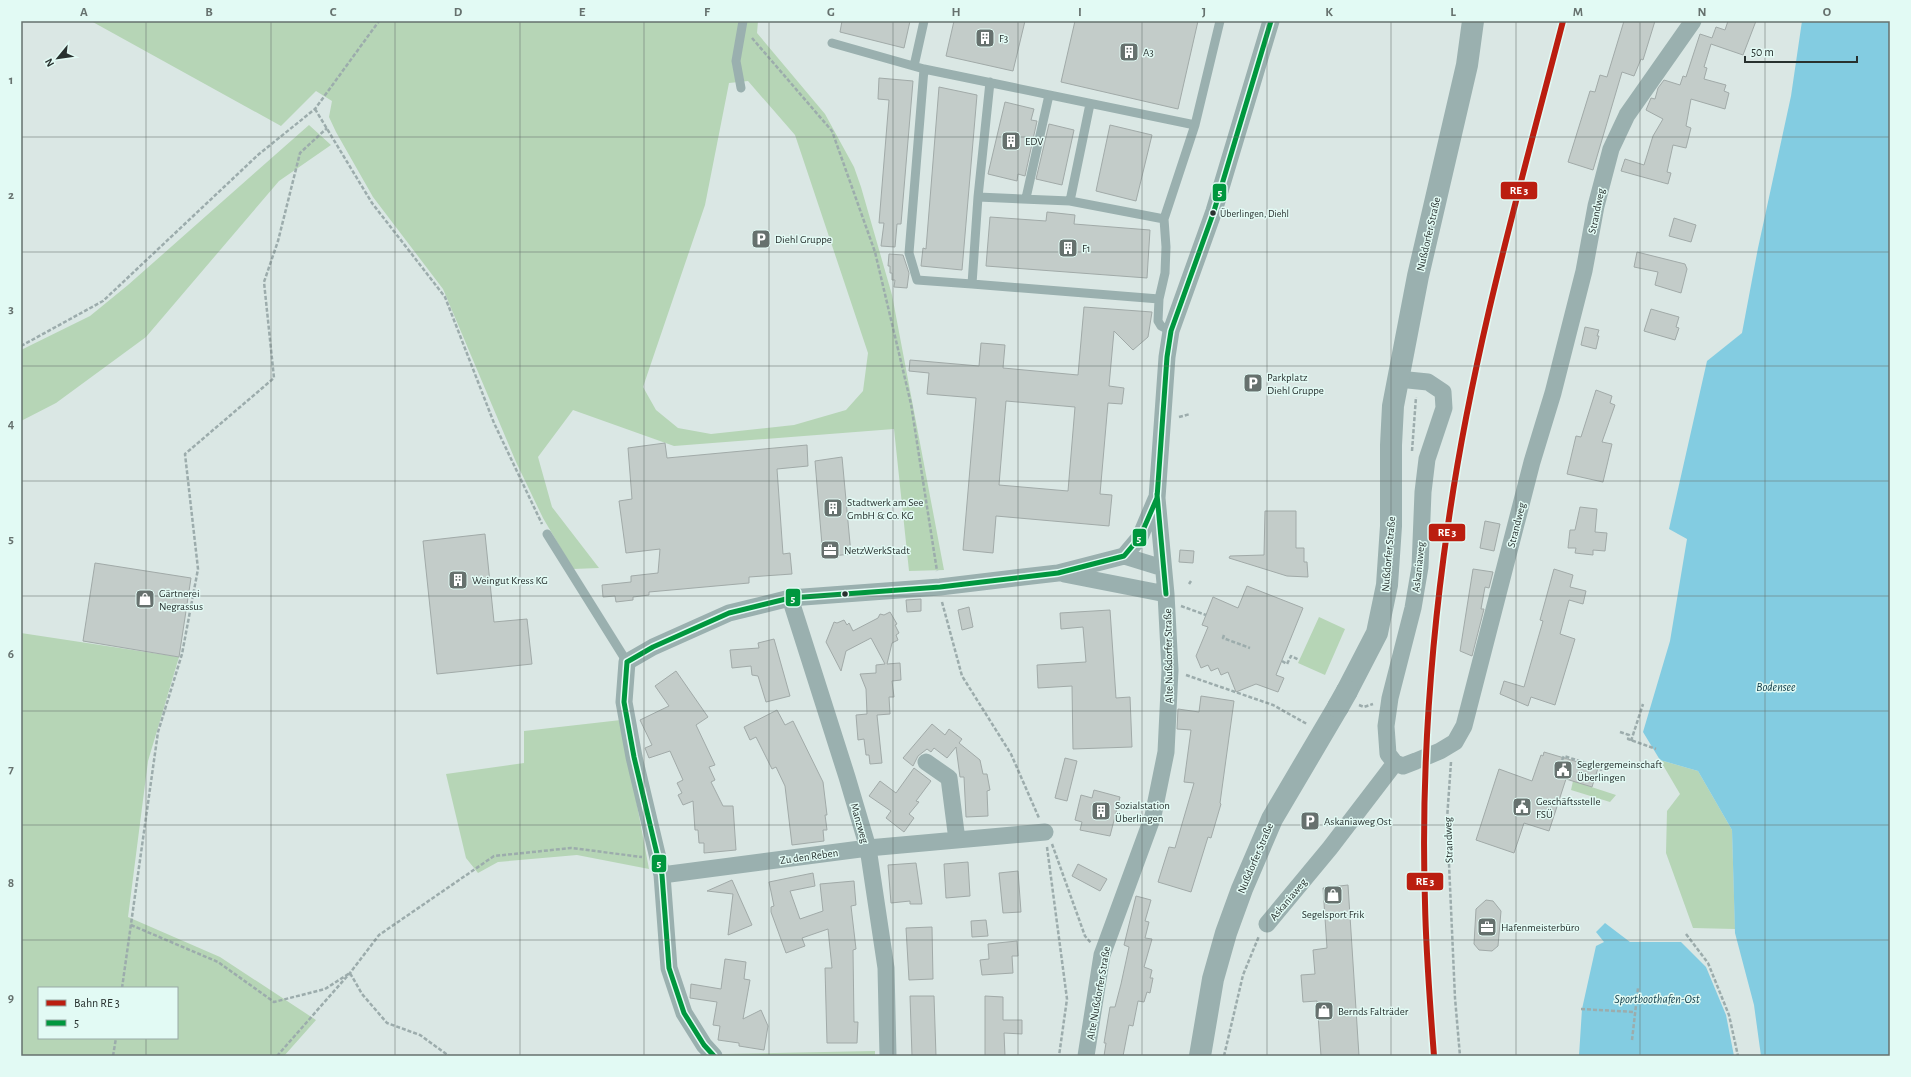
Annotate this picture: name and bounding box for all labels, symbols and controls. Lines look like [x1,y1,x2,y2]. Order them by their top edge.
text: A [80,6,88,19]
text: B [205,6,213,19]
text: C [330,6,337,19]
text: D [454,6,463,19]
text: E [579,6,586,19]
text: F [704,6,711,19]
text: G [827,6,835,19]
text: H [951,6,961,19]
text: I [1078,6,1082,19]
text: J [1202,6,1206,19]
text: K [1325,6,1333,19]
text: L [1450,6,1456,19]
text: M [1573,6,1583,19]
text: N [1697,6,1707,19]
text: O [1823,6,1832,19]
building icon: F3 [974,27,996,49]
place label: F3 [999,33,1009,44]
north arrow [38,38,78,78]
scale bar [1745,38,1857,64]
building icon: A3 [1118,41,1140,63]
text: 50 m [1751,46,1774,58]
place label: A3 [1143,47,1154,58]
text: N [43,57,56,69]
text: 1 [9,74,13,87]
building icon: EDV [1000,130,1022,152]
place label: EDV [1025,136,1044,147]
line badge: RE 3 [1500,181,1538,200]
line badge: 5 [1212,183,1227,202]
text: RE 3 [1510,185,1528,196]
text: 5 [1218,187,1223,198]
street label: Strandweg [1586,187,1607,235]
text: 2 [8,189,14,202]
street label: Nußdorfer Straße [1415,196,1442,272]
marker: Überlingen, Diehl [1208,208,1218,218]
place label: Überlingen, Diehl [1220,208,1289,219]
parking icon: Diehl Gruppe [750,228,772,250]
place label: Diehl Gruppe [775,234,832,245]
building icon: F1 [1057,237,1079,259]
place label: F1 [1082,243,1091,254]
text: 3 [8,303,14,316]
parking icon: Parkplatz Diehl Gruppe [1242,372,1264,394]
place label: Parkplatz Diehl Gruppe [1267,372,1324,396]
text: 4 [8,418,15,431]
building icon: Stadtwerk am See GmbH & Co. KG [822,497,844,519]
place label: Stadtwerk am See GmbH & Co. KG [847,497,923,521]
street label: Strandweg [1506,501,1528,549]
street label: Nußdorfer Straße [1380,516,1397,592]
line badge: RE 3 [1428,523,1466,542]
text: RE 3 [1438,527,1456,538]
line badge: 5 [1132,528,1147,547]
text: 5 [8,533,14,546]
text: 5 [1137,533,1142,544]
office icon: NetzWerkStadt [819,539,841,561]
street label: Askaniaweg [1410,540,1427,593]
place label: NetzWerkStadt [844,545,910,556]
building icon: Weingut Kress KG [447,569,469,591]
place label: Weingut Kress KG [472,575,548,586]
shop icon: Gärtnerei Negrassus [134,588,156,610]
place label: Gärtnerei Negrassus [159,588,203,612]
line badge: 5 [785,588,801,607]
unlabelled marker [840,589,850,599]
text: 5 [791,593,796,604]
street label: Alte Nußdorfer Straße [1162,608,1175,704]
text: 6 [8,648,14,661]
water label: Bodensee [1756,681,1796,693]
public building icon: Seglergemeinschaft Überlingen [1552,759,1574,781]
place label: Seglergemeinschaft Überlingen [1577,759,1663,783]
text: 7 [8,763,14,776]
public building icon: Geschäftsstelle FSÜ [1511,796,1533,818]
place label: Geschäftsstelle FSÜ [1536,796,1600,820]
building icon: Sozialstation Überlingen [1090,800,1112,822]
place label: Sozialstation Überlingen [1115,800,1170,824]
street label: Manzweg [849,802,871,845]
parking icon: Askaniaweg Ost [1299,810,1321,832]
place label: Askaniaweg Ost [1324,816,1392,827]
street label: Strandweg [1442,816,1455,863]
street label: Nußdorfer Straße [1236,821,1275,895]
street label: Zu den Reben [779,847,839,866]
line badge: 5 [651,854,667,873]
text: 5 [657,858,662,869]
line badge: RE 3 [1406,872,1444,891]
street label: Askaniaweg [1268,876,1309,922]
text: RE 3 [1416,876,1434,887]
text: 8 [8,877,14,890]
shop icon: Segelsport Frik [1322,884,1344,906]
place label: Segelsport Frik [1302,909,1364,920]
office icon: Hafenmeisterbüro [1476,916,1498,938]
place label: Hafenmeisterbüro [1501,922,1580,933]
street label: Alte Nußdorfer Straße [1085,945,1112,1041]
legend [38,987,178,1039]
text: 9 [8,992,14,1005]
water label: Sportboothafen-Ost [1614,993,1700,1006]
text: Bahn RE 3 [74,997,120,1009]
shop icon: Bernds Falträder [1313,1000,1335,1022]
place label: Bernds Falträder [1338,1006,1409,1017]
text: 5 [74,1017,79,1029]

